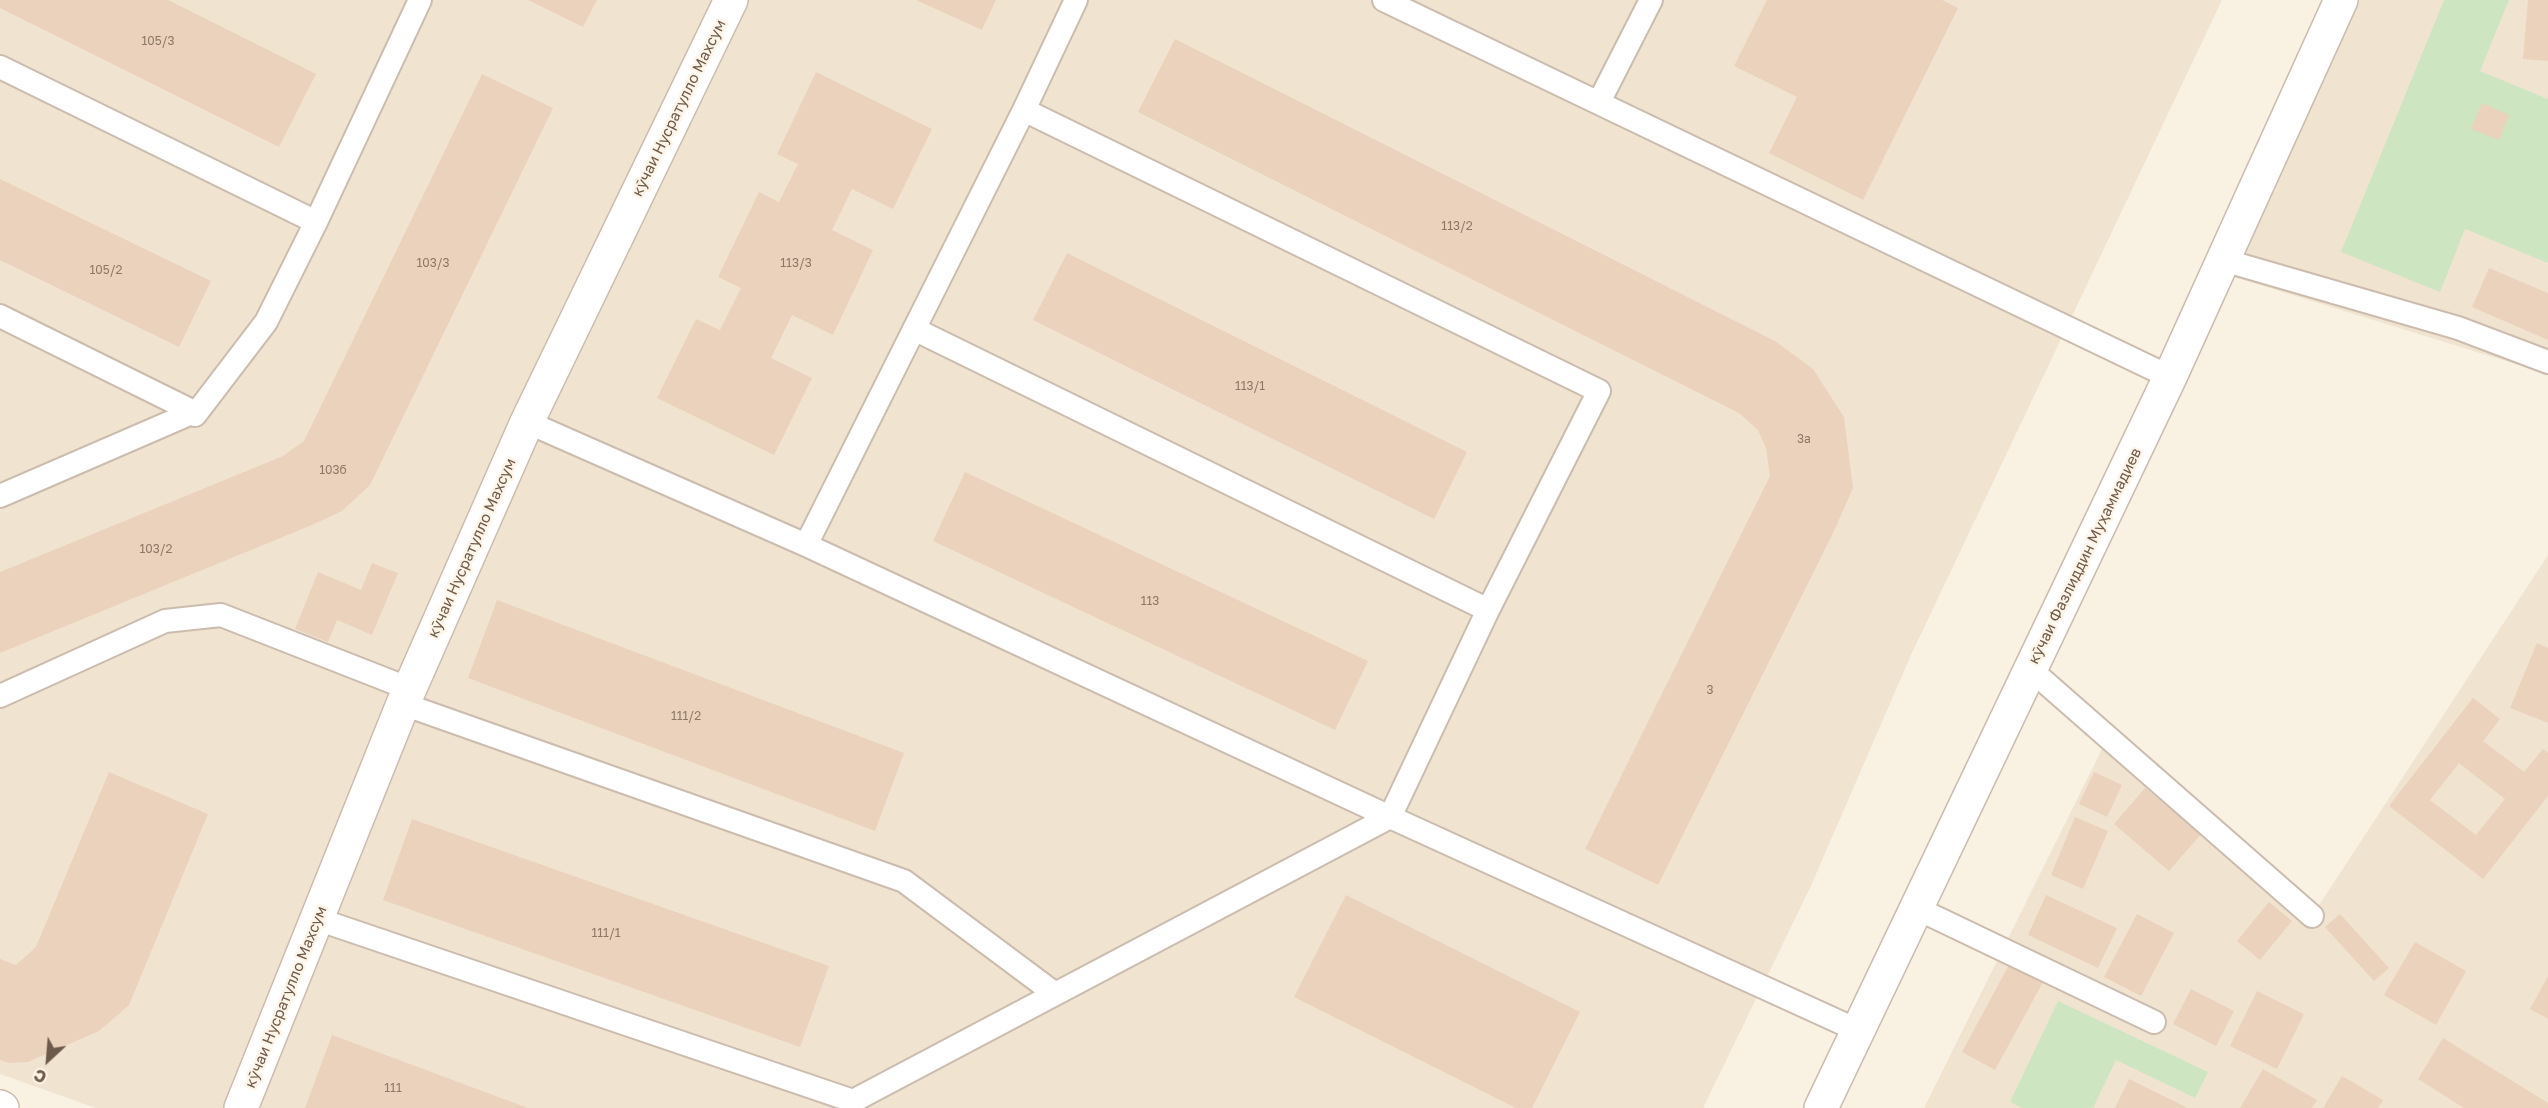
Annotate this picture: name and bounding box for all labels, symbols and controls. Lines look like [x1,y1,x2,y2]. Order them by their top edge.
street label: кӯчаи Нусратулло Махсум [628,17,730,199]
house number: 105/3 [142,34,174,48]
house number: 113/2 [1441,219,1473,233]
house number: 103/3 [416,256,450,270]
house number: 113/3 [780,256,812,270]
house number: 105/2 [90,263,122,277]
house number: 113/1 [1235,379,1265,393]
house number: 3а [1797,432,1811,446]
street label: кӯчаи Фазлиддин Муҳаммадиев [2025,445,2145,667]
street label: кӯчаи Нусратулло Махсум [424,456,520,640]
house number: 103б [319,463,347,477]
house number: 103/2 [140,542,172,556]
house number: 113 [1141,594,1159,608]
house number: 3 [1706,683,1714,697]
house number: 111/2 [671,709,701,723]
street label: кӯчаи Нусратулло Махсум [241,904,331,1090]
house number: 111/1 [591,926,621,940]
north arrow [18,1030,78,1090]
text: С [31,1065,50,1088]
house number: 111 [384,1081,402,1095]

